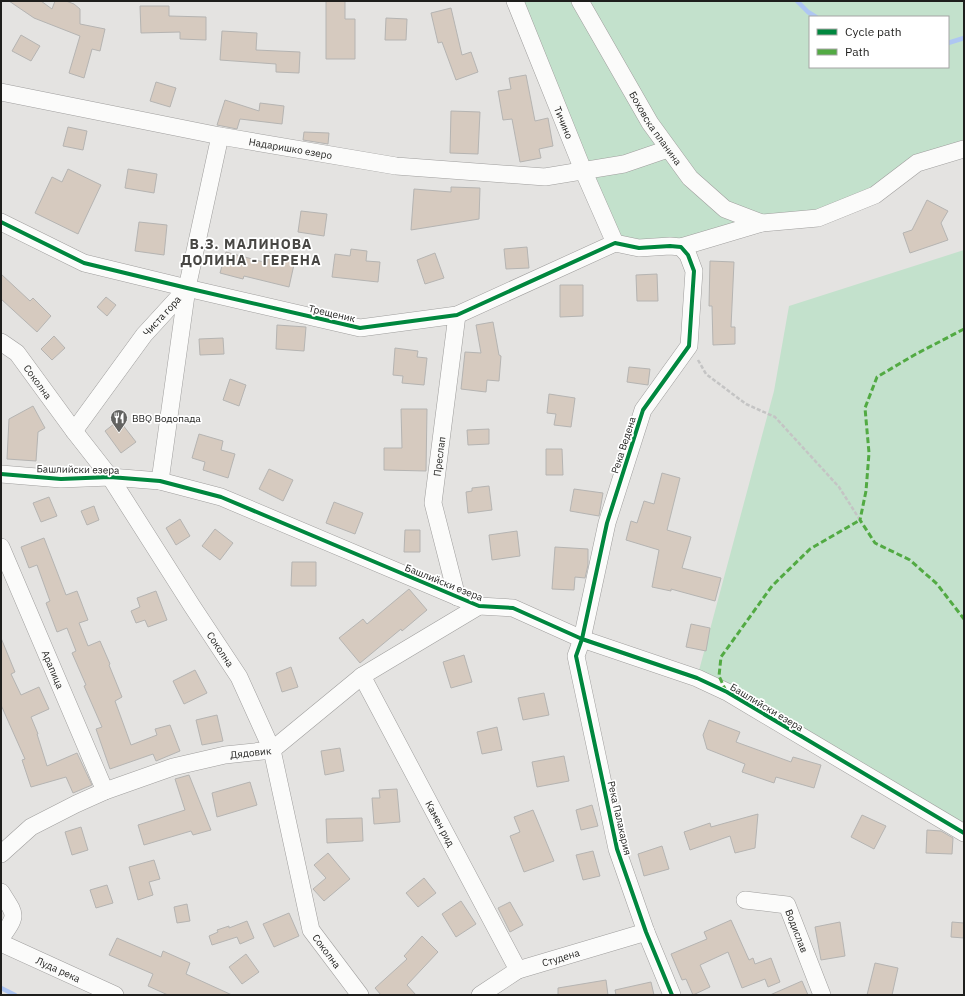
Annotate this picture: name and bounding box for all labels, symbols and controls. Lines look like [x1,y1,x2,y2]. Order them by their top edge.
legend [809,16,949,68]
text: Cycle path [845,24,902,39]
text: Path [845,44,870,59]
street label: Боховска планина [626,89,685,168]
street label: Тичино [551,105,576,141]
street label: Надаришко езеро [248,135,334,162]
district label: В.З. МАЛИНОВА ДОЛИНА - ГЕРЕНА [180,235,322,269]
street label: Чиста гора [140,292,184,339]
street label: Трещеник [307,302,357,325]
street label: Соколна [21,362,55,402]
restaurant icon: BBQ Водопада [109,408,129,433]
place label: BBQ Водопада [132,412,201,425]
street label: Река Ведена [608,414,639,475]
street label: Преслап [430,436,448,477]
street label: Башлийски езера [36,462,120,477]
street label: Башлийски езера [403,561,485,604]
street label: Соколна [204,629,237,670]
street label: Арапица [39,648,67,691]
street label: Башлийски езера [728,680,806,735]
street label: Дядовик [230,744,272,761]
street label: Река Палакария [605,780,634,856]
street label: Камен рид [422,798,457,849]
street label: Водислав [782,907,811,955]
street label: Соколна [309,932,344,972]
street label: Студена [540,946,582,970]
street label: Луда река [34,954,83,986]

